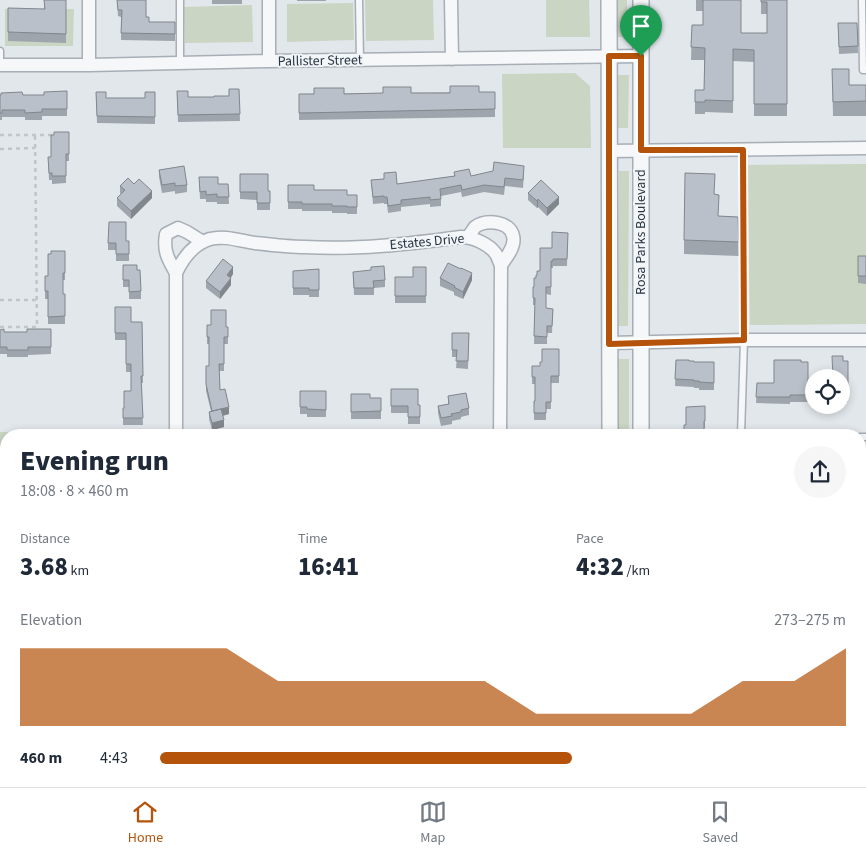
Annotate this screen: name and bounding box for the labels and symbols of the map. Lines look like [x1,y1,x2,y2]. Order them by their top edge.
pin [620,5,662,56]
street label: Pallister Street [277,50,363,72]
street label: Rosa Parks Boulevard [631,169,651,295]
street label: Estates Drive [389,229,465,255]

